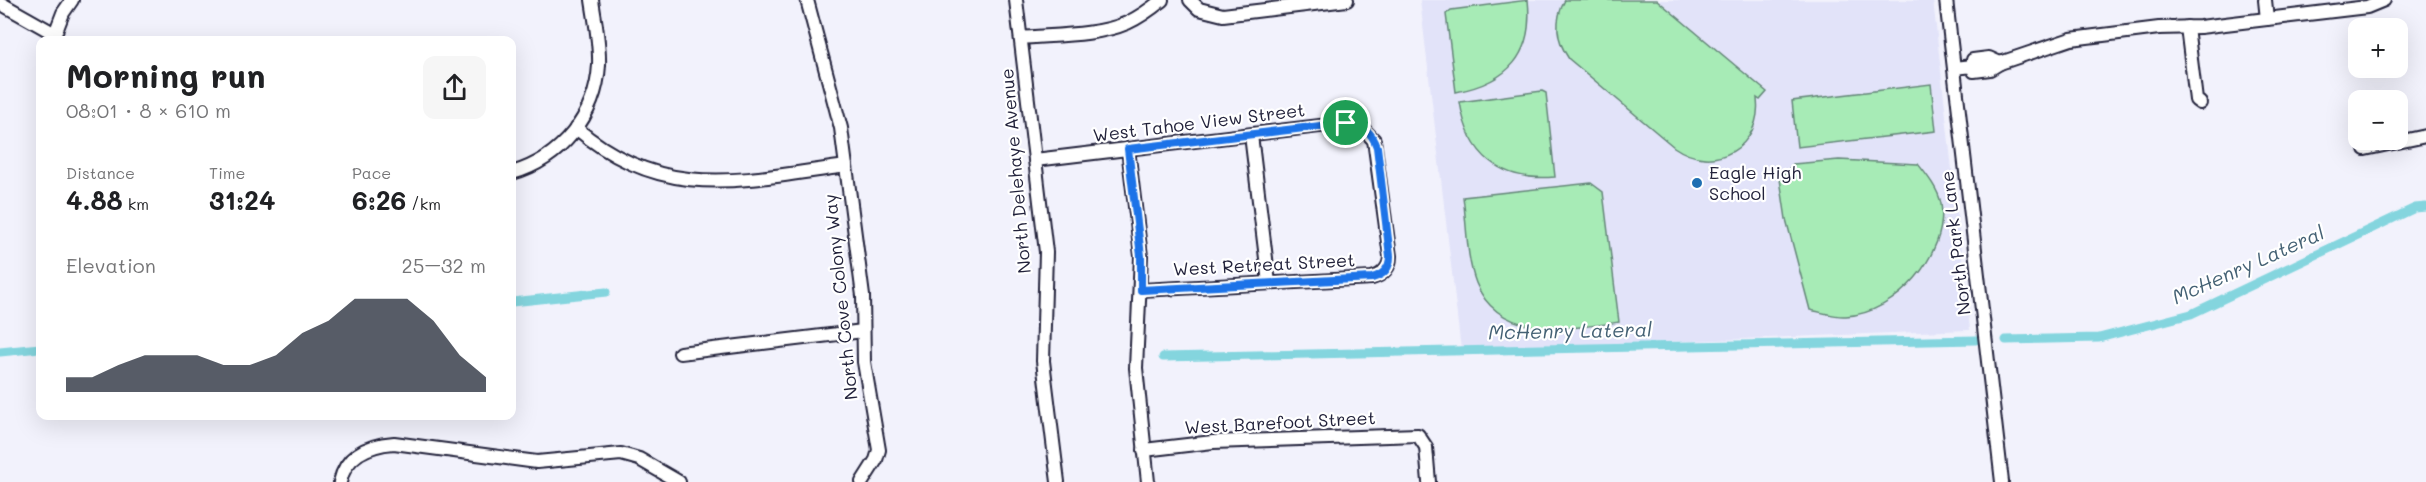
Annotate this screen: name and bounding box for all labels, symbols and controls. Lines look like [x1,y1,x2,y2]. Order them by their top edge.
map controls [2348,18,2408,150]
button: + [2348,18,2408,78]
text: Morning run [66,53,266,96]
button: share [423,56,486,119]
street label: North Delehaye Avenue [994,67,1036,275]
button: − [2348,90,2408,150]
text: 08:01 · 8 × 610 m [66,97,231,123]
street label: West Tahoe View Street [1091,97,1306,147]
pin [1320,97,1371,148]
icon: arrive [1329,106,1362,139]
place label: Eagle High School [1709,160,1801,205]
text: Distance [66,162,135,183]
text: Time [209,162,245,183]
text: Pace [352,162,391,183]
street label: North Park Lane [1934,170,1976,317]
marker: Eagle High School [1690,176,1704,190]
text: 4.88 [66,183,123,217]
text: 31:24 [209,183,275,217]
text: 6:26 [352,183,406,217]
text: km [123,193,149,214]
text: /km [406,193,441,214]
street label: North Cove Colony Way [817,193,863,401]
water label: McHenry Lateral [2167,219,2328,309]
street label: West Retreat Street [1172,247,1356,281]
text: Elevation [66,252,156,278]
text: 25–32 m [402,252,486,278]
water label: McHenry Lateral [1488,316,1652,344]
street label: West Barefoot Street [1184,405,1376,439]

